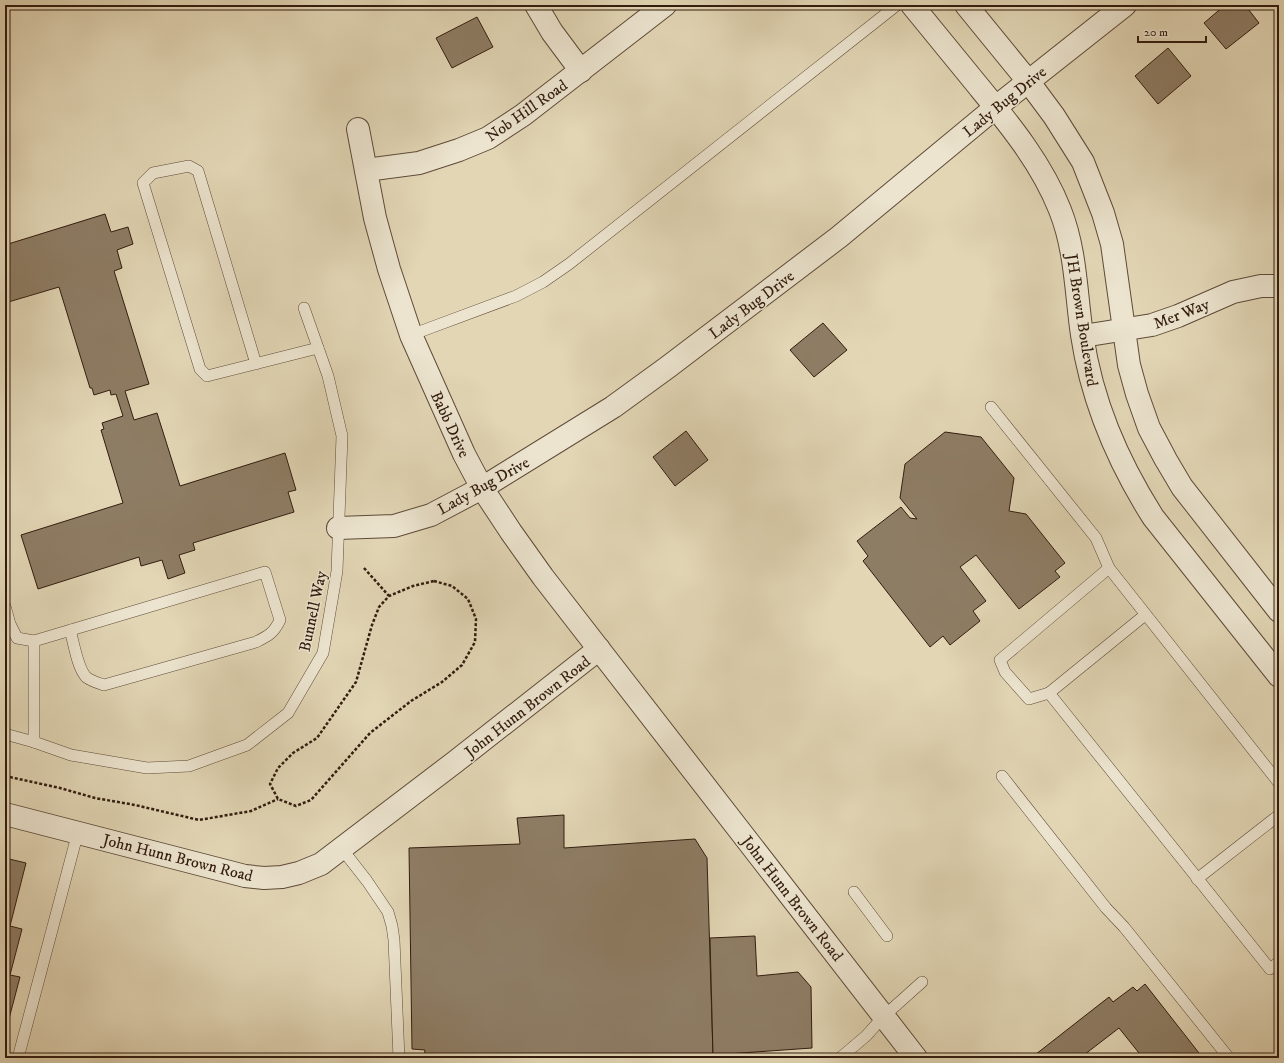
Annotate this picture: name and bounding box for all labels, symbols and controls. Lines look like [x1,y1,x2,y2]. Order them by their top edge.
scale bar [1138,18,1206,44]
text: 20 m [1144,25,1168,40]
street label: Lady Bug Drive [959,62,1051,142]
street label: Nob Hill Road [482,75,571,146]
street label: JH Brown Boulevard [1061,251,1102,388]
street label: Lady Bug Drive [705,266,799,343]
street label: Mer Way [1151,294,1213,334]
street label: Babb Drive [426,388,474,461]
street label: Lady Bug Drive [434,452,533,519]
street label: Bunnell Way [295,569,331,653]
street label: John Hunn Brown Road [459,652,594,763]
street label: John Hunn Brown Road [99,829,255,886]
street label: John Hunn Brown Road [736,830,847,965]

